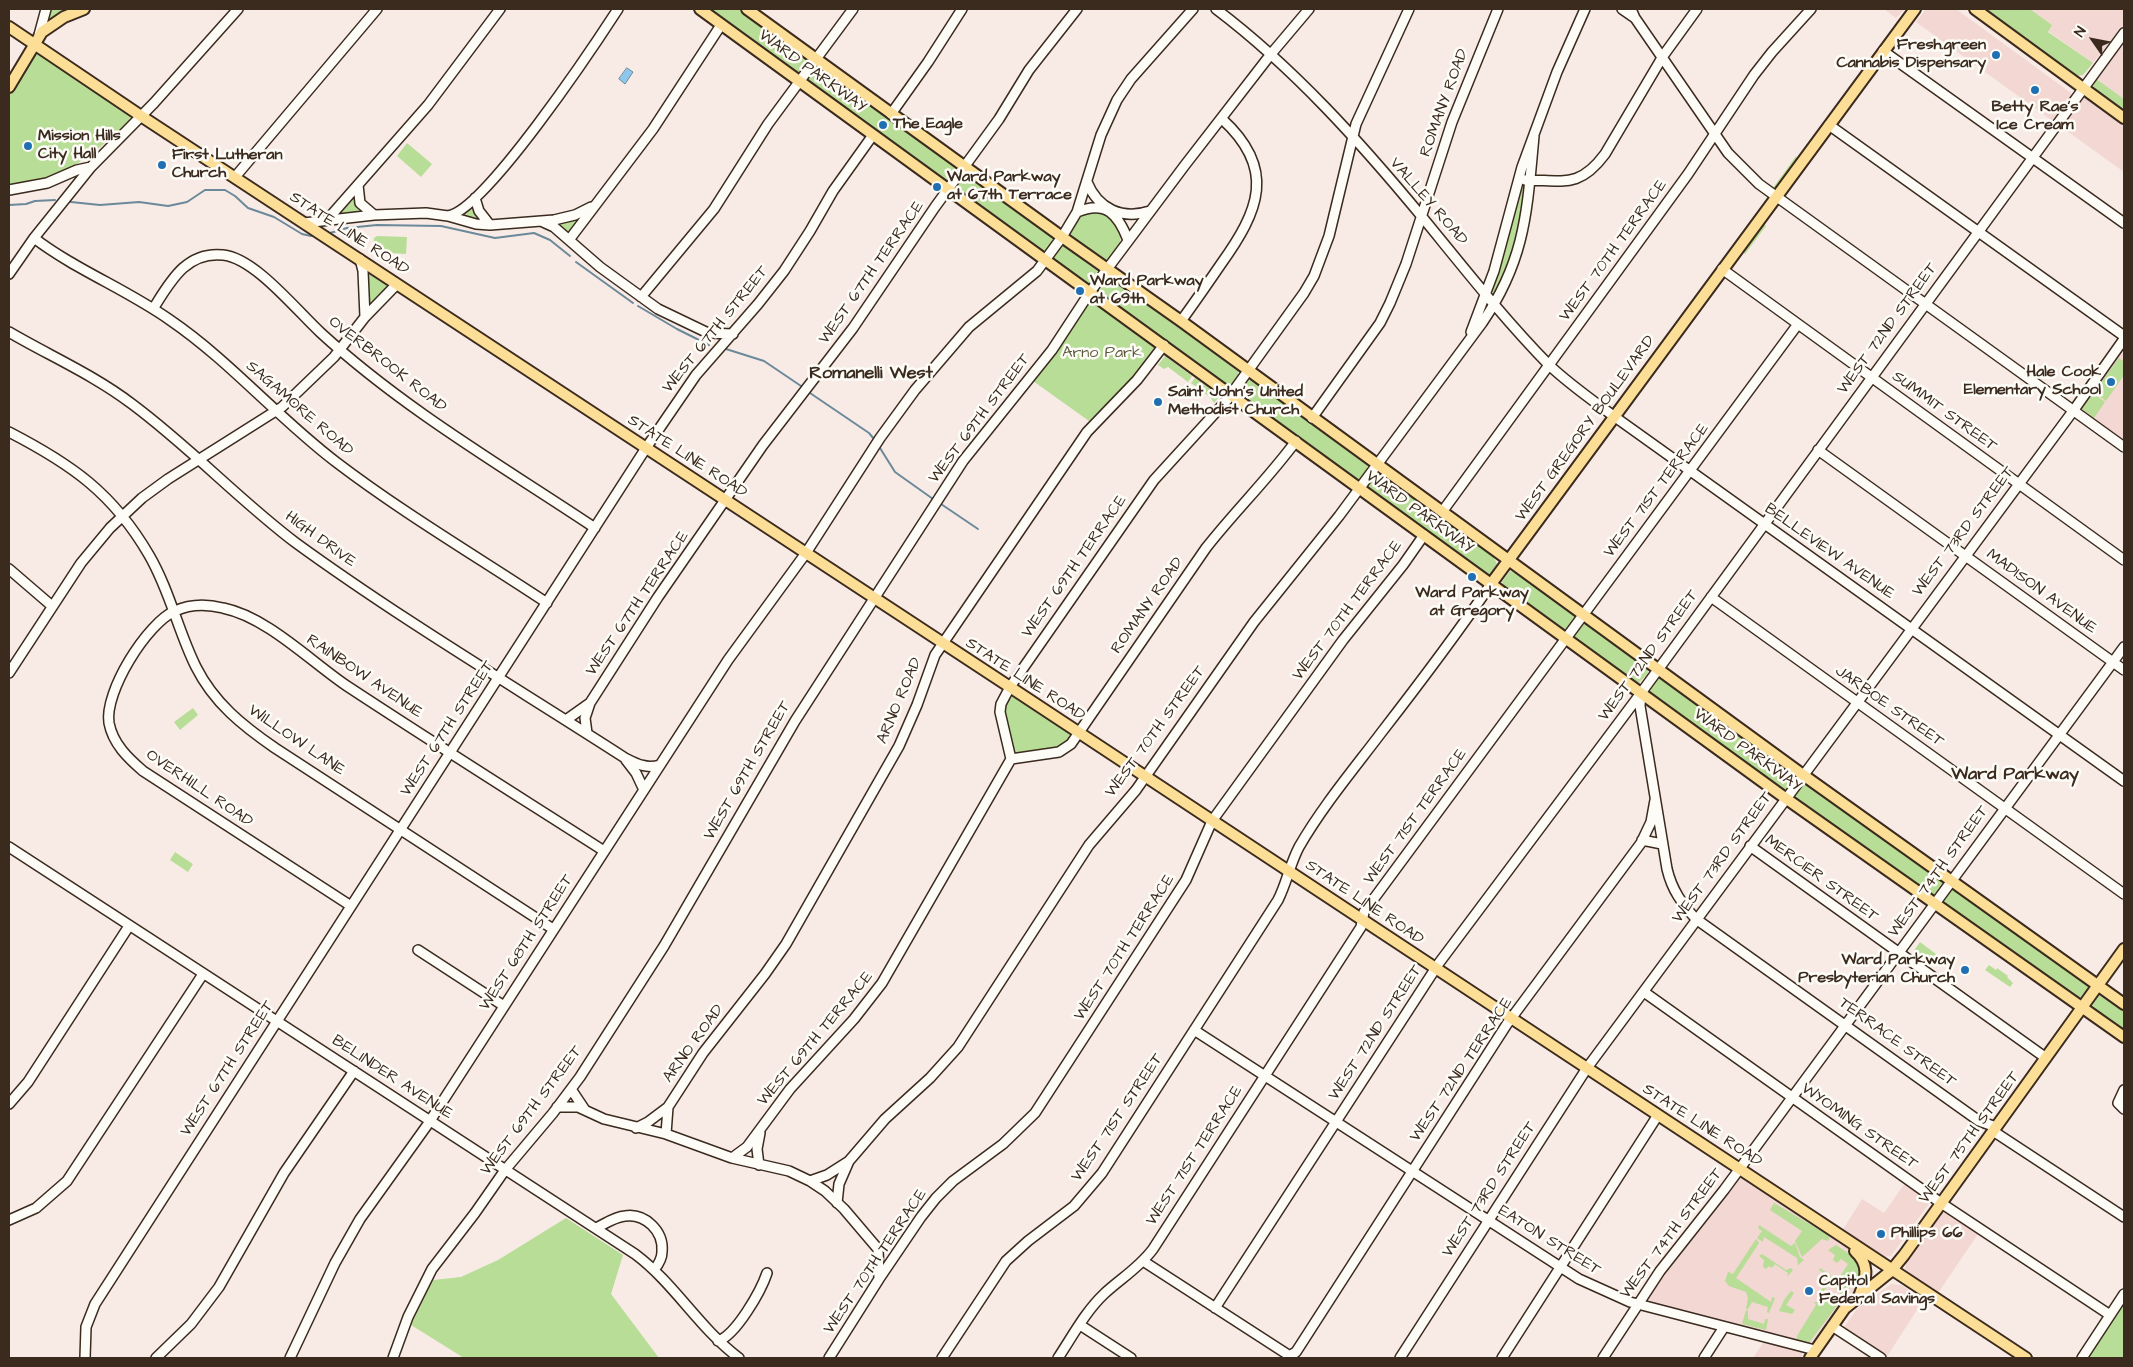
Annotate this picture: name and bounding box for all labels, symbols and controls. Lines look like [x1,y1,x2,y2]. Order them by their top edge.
north arrow [2068,15,2118,65]
text: N [2070,23,2091,41]
street label: WARD PARKWAY [754,26,870,118]
place label: Fresh.green Cannabis Dispensary [1836,36,1986,74]
street label: ROMANY ROAD [1417,46,1473,160]
marker: Fresh.green Cannabis Dispensary [1990,49,2002,61]
marker: Betty Rae's Ice Cream [2029,84,2041,96]
place label: Betty Rae's Ice Cream [1992,98,2078,136]
place label: The Eagle [893,115,963,135]
marker: The Eagle [877,119,889,131]
place label: Mission Hills City Hall [38,127,121,165]
marker: Mission Hills City Hall [22,140,34,152]
place label: First Lutheran Church [172,146,282,184]
street label: VALLEY ROAD [1385,154,1471,250]
marker: First Lutheran Church [156,159,168,171]
place label: Ward Parkway at 67th Terrace [947,168,1072,206]
street label: WEST 70TH TERRACE [1556,176,1672,326]
marker: Ward Parkway at 67th Terrace [931,181,943,193]
street label: STATE LINE ROAD [286,188,412,280]
street label: WEST 67TH TERRACE [815,198,929,348]
street label: WEST 72ND STREET [1834,260,1942,398]
street label: WEST 67TH STREET [659,263,773,397]
place label: Ward Parkway at 69th [1090,272,1203,310]
marker: Ward Parkway at 69th [1074,285,1086,297]
street label: OVERBROOK ROAD [324,313,450,417]
street label: WEST GREGORY BOULEVARD [1512,332,1660,526]
park label: Arno Park [1062,344,1142,364]
street label: WEST 69TH STREET [925,351,1035,487]
street label: SAGAMORE ROAD [241,357,357,461]
district label: Romanelli West [809,363,933,385]
place label: Hale Cook Elementary School [1964,363,2101,401]
street label: SUMMIT STREET [1888,367,2000,457]
marker: Hale Cook Elementary School [2105,376,2117,388]
place label: Saint John's United Methodist Church [1168,383,1303,421]
marker: Saint John's United Methodist Church [1152,396,1164,408]
street label: STATE LINE ROAD [624,411,750,503]
street label: WEST 71ST TERRACE [1600,420,1714,562]
street label: WEST 73RD STREET [1909,463,2019,601]
street label: WARD PARKWAY [1361,467,1477,559]
street label: WEST 69TH TERRACE [1018,492,1132,642]
street label: BELLEVIEW AVENUE [1760,500,1898,604]
street label: HIGH DRIVE [281,508,359,572]
street label: WEST 67TH TERRACE [582,528,694,680]
street label: WEST 70TH TERRACE [1289,537,1407,685]
street label: MADISON AVENUE [1982,545,2100,639]
street label: ROMANY ROAD [1108,554,1188,658]
marker: Ward Parkway at Gregory [1466,571,1478,583]
place label: Ward Parkway at Gregory [1415,584,1529,622]
street label: WEST 72ND STREET [1595,587,1703,725]
street label: RAINBOW AVENUE [302,631,426,723]
street label: STATE LINE ROAD [962,634,1088,726]
street label: ARNO ROAD [873,655,927,747]
street label: WEST 67TH STREET [397,658,499,800]
street label: JARBOE STREET [1831,662,1947,752]
street label: WEST 70TH STREET [1102,663,1210,801]
street label: WEST 69TH STREET [700,698,796,844]
street label: WILLOW LANE [244,702,348,780]
street label: WARD PARKWAY [1689,705,1805,797]
street label: WEST 71ST TERRACE [1360,745,1472,889]
street label: OVERHILL ROAD [142,746,256,832]
district label: Ward Parkway [1951,764,2079,786]
street label: WEST 73RD STREET [1669,788,1777,928]
street label: WEST 74TH STREET [1885,802,1993,942]
street label: MERCIER STREET [1760,831,1882,927]
street label: STATE LINE ROAD [1301,856,1427,950]
street label: WEST 68TH STREET [476,871,578,1015]
street label: WEST 70TH TERRACE [1071,871,1179,1025]
place label: Ward Parkway Presbyterian Church [1798,951,1955,989]
street label: WEST 72ND STREET [1325,962,1427,1104]
marker: Ward Parkway Presbyterian Church [1959,964,1971,976]
street label: WEST 69TH TERRACE [754,968,878,1110]
street label: WEST 72ND TERRACE [1406,994,1518,1146]
street label: TERRACE STREET [1835,994,1959,1092]
street label: WEST 67TH STREET [177,998,279,1140]
street label: ARNO ROAD [659,1001,729,1087]
street label: BELINDER AVENUE [328,1032,456,1124]
street label: WEST 69TH STREET [477,1043,587,1179]
street label: WEST 71ST STREET [1068,1050,1168,1186]
street label: WEST 75TH STREET [1916,1068,2024,1208]
street label: STATE LINE ROAD [1639,1080,1765,1172]
street label: WYOMING STREET [1797,1080,1921,1174]
street label: WEST 71ST TERRACE [1143,1082,1247,1230]
street label: WEST 73RD STREET [1439,1119,1541,1261]
street label: WEST 74TH STREET [1617,1165,1727,1303]
street label: WEST 70TH TERRACE [820,1186,932,1338]
street label: EATON STREET [1494,1202,1604,1280]
place label: Phillips 66 [1891,1224,1962,1244]
marker: Phillips 66 [1875,1228,1887,1240]
place label: Capitol Federal Savings [1819,1272,1935,1310]
marker: Capitol Federal Savings [1803,1285,1815,1297]

